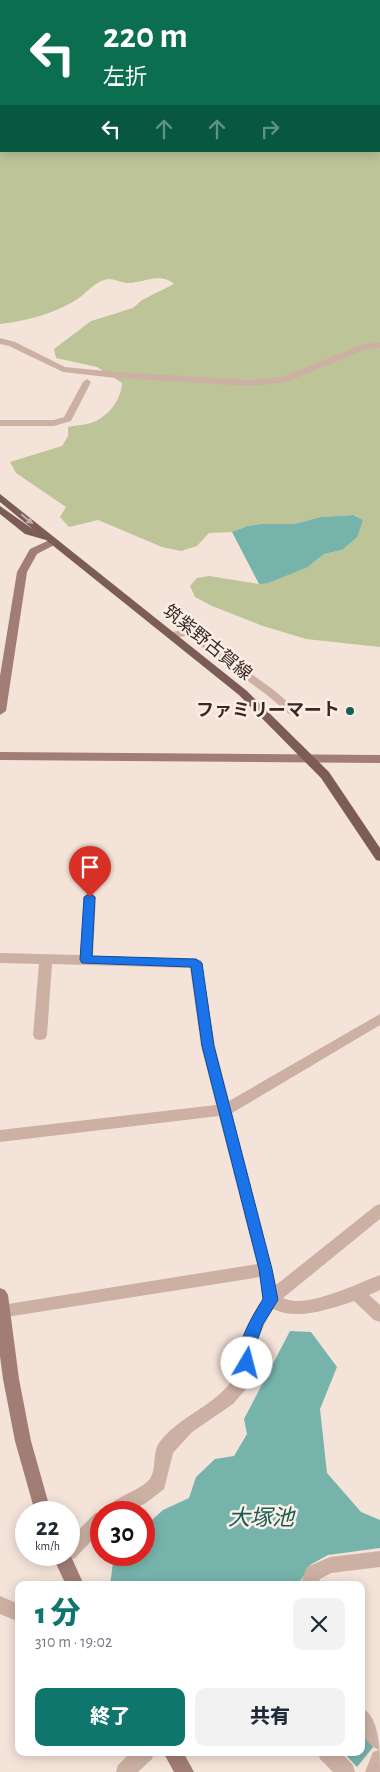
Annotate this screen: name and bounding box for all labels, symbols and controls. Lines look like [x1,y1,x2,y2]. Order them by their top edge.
text: 220 m [103,19,188,54]
icon: left [20,20,85,85]
text: 左折 [103,66,147,88]
icon: left [97,115,125,143]
icon: ahead [150,115,178,143]
icon: ahead [203,115,231,143]
icon: right [256,115,284,143]
one-way arrow [20,513,33,524]
street label: 筑紫野古賀線 [159,600,256,684]
place label: ファミリーマート [196,701,340,720]
marker: ファミリーマート [344,705,356,717]
pin [69,846,111,897]
icon: arrive [76,853,104,881]
position arrow [220,1336,272,1388]
speed limit sign: 30 [90,1501,155,1566]
water label: 大塚池 [228,1506,296,1529]
text: 22 [36,1515,59,1540]
text: km/h [35,1540,60,1552]
button: close [293,1598,345,1650]
text: 1 分 [35,1599,80,1629]
text: 310 m · 19:02 [35,1634,112,1650]
button: 終了 [35,1688,185,1746]
button: 共有 [195,1688,345,1746]

